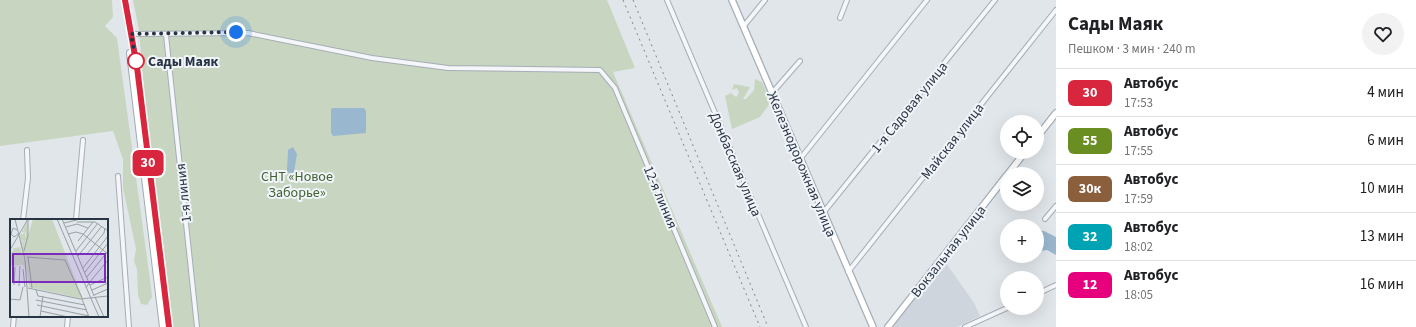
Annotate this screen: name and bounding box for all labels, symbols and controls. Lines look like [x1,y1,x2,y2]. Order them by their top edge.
text: Сады Маяк [1068,11,1163,38]
button: heart [1362,13,1404,55]
your location [226,22,246,42]
text: Пешком · 3 мин · 240 m [1068,40,1196,58]
marker: Сады Маяк [127,52,145,70]
place label: Сады Маяк [148,52,219,72]
street label: 1-я Садовая улица [867,58,953,158]
text: Автобус [1124,73,1178,94]
text: 4 мин [1367,82,1404,103]
text: 30 [1083,83,1097,103]
street label: Железнодорожная улица [761,89,841,240]
text: 17:53 [1124,94,1153,112]
street label: Майская улица [917,99,989,184]
street label: Донбасская улица [704,109,766,220]
map controls [1000,115,1044,315]
button: locate [1000,115,1044,159]
text: Автобус [1124,121,1178,142]
text: 6 мин [1367,130,1404,151]
text: 55 [1083,131,1097,151]
text: 17:55 [1124,142,1153,160]
line badge: 30 [130,150,166,176]
text: 30 [141,153,155,173]
street label: 1-я линия [171,162,197,224]
street label: 12-я линия [638,163,682,232]
park label: СНТ «Новое Заборье» [261,167,333,203]
button: layers [1000,167,1044,211]
text: Автобус [1124,169,1178,190]
text: 10 мин [1360,178,1404,199]
text: 30к [1079,179,1101,199]
text: 17:59 [1124,190,1153,208]
street label: Вокзальная улица [906,201,991,302]
text: Автобус [1124,217,1178,238]
inset map [10,219,108,317]
button: + [1000,219,1044,263]
text: 13 мин [1360,226,1404,247]
text: 32 [1083,227,1097,247]
text: 18:02 [1124,238,1153,256]
text: Автобус [1124,265,1178,286]
button: − [1000,271,1044,315]
text: 16 мин [1360,274,1404,295]
text: 12 [1083,275,1097,295]
text: 18:05 [1124,286,1153,304]

